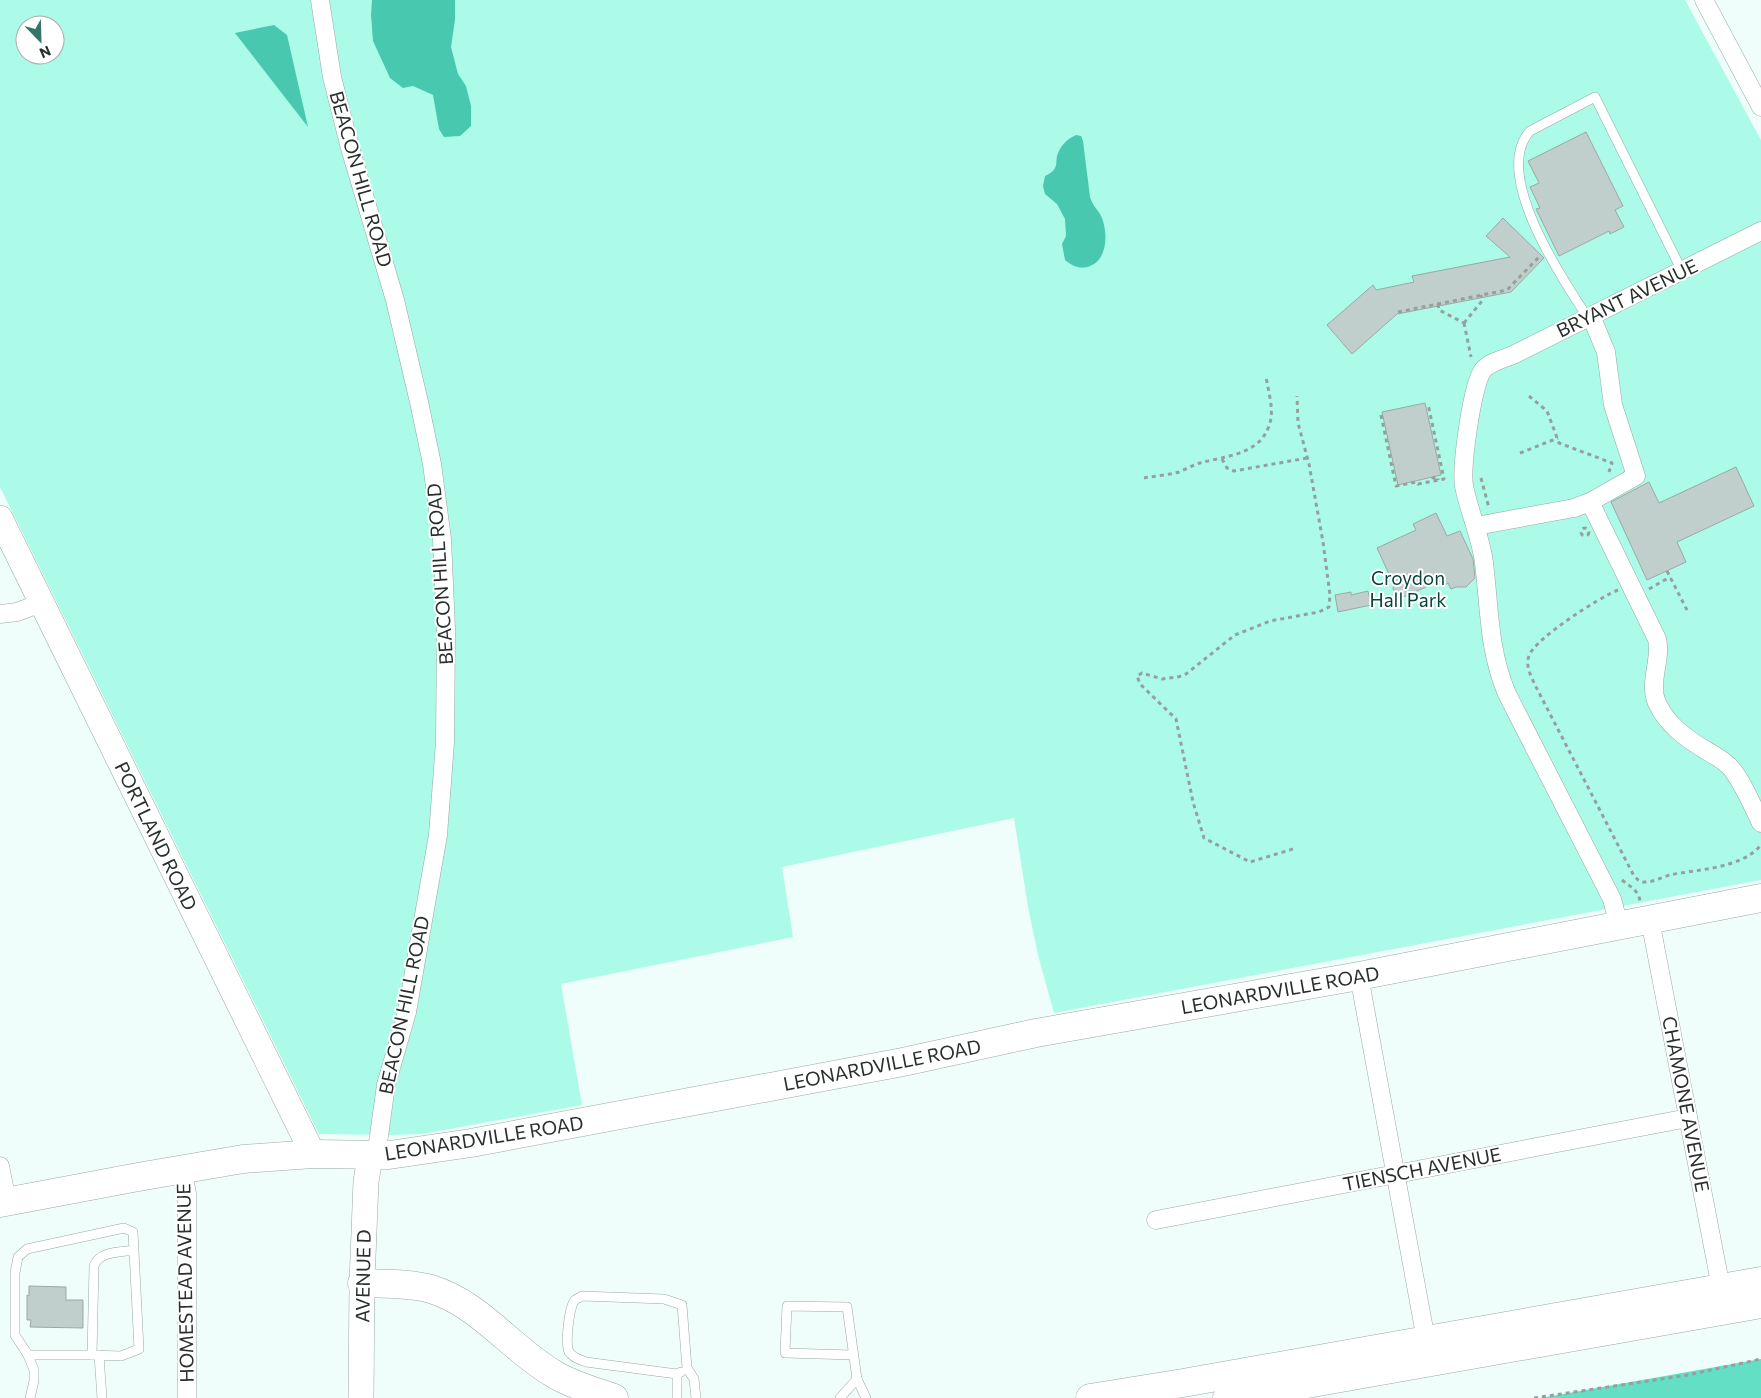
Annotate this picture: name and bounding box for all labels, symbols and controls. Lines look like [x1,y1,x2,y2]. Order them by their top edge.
north arrow [15,15,65,65]
text: N [37,43,53,62]
street label: BEACON HILL ROAD [325,88,398,270]
street label: BRYANT AVENUE [1553,253,1701,342]
street label: BEACON HILL ROAD [422,482,457,666]
park label: Croydon Hall Park [1369,566,1447,611]
street label: PORTLAND ROAD [111,758,202,914]
street label: BEACON HILL ROAD [373,913,434,1096]
street label: LEONARDVILLE ROAD [1179,961,1381,1018]
street label: CHAMONE AVENUE [1658,1014,1715,1194]
street label: LEONARDVILLE ROAD [781,1034,983,1095]
street label: LEONARDVILLE ROAD [383,1110,585,1165]
street label: TIENSCH AVENUE [1341,1142,1503,1195]
street label: HOMESTEAD AVENUE [171,1183,198,1383]
street label: AVENUE D [350,1229,375,1323]

